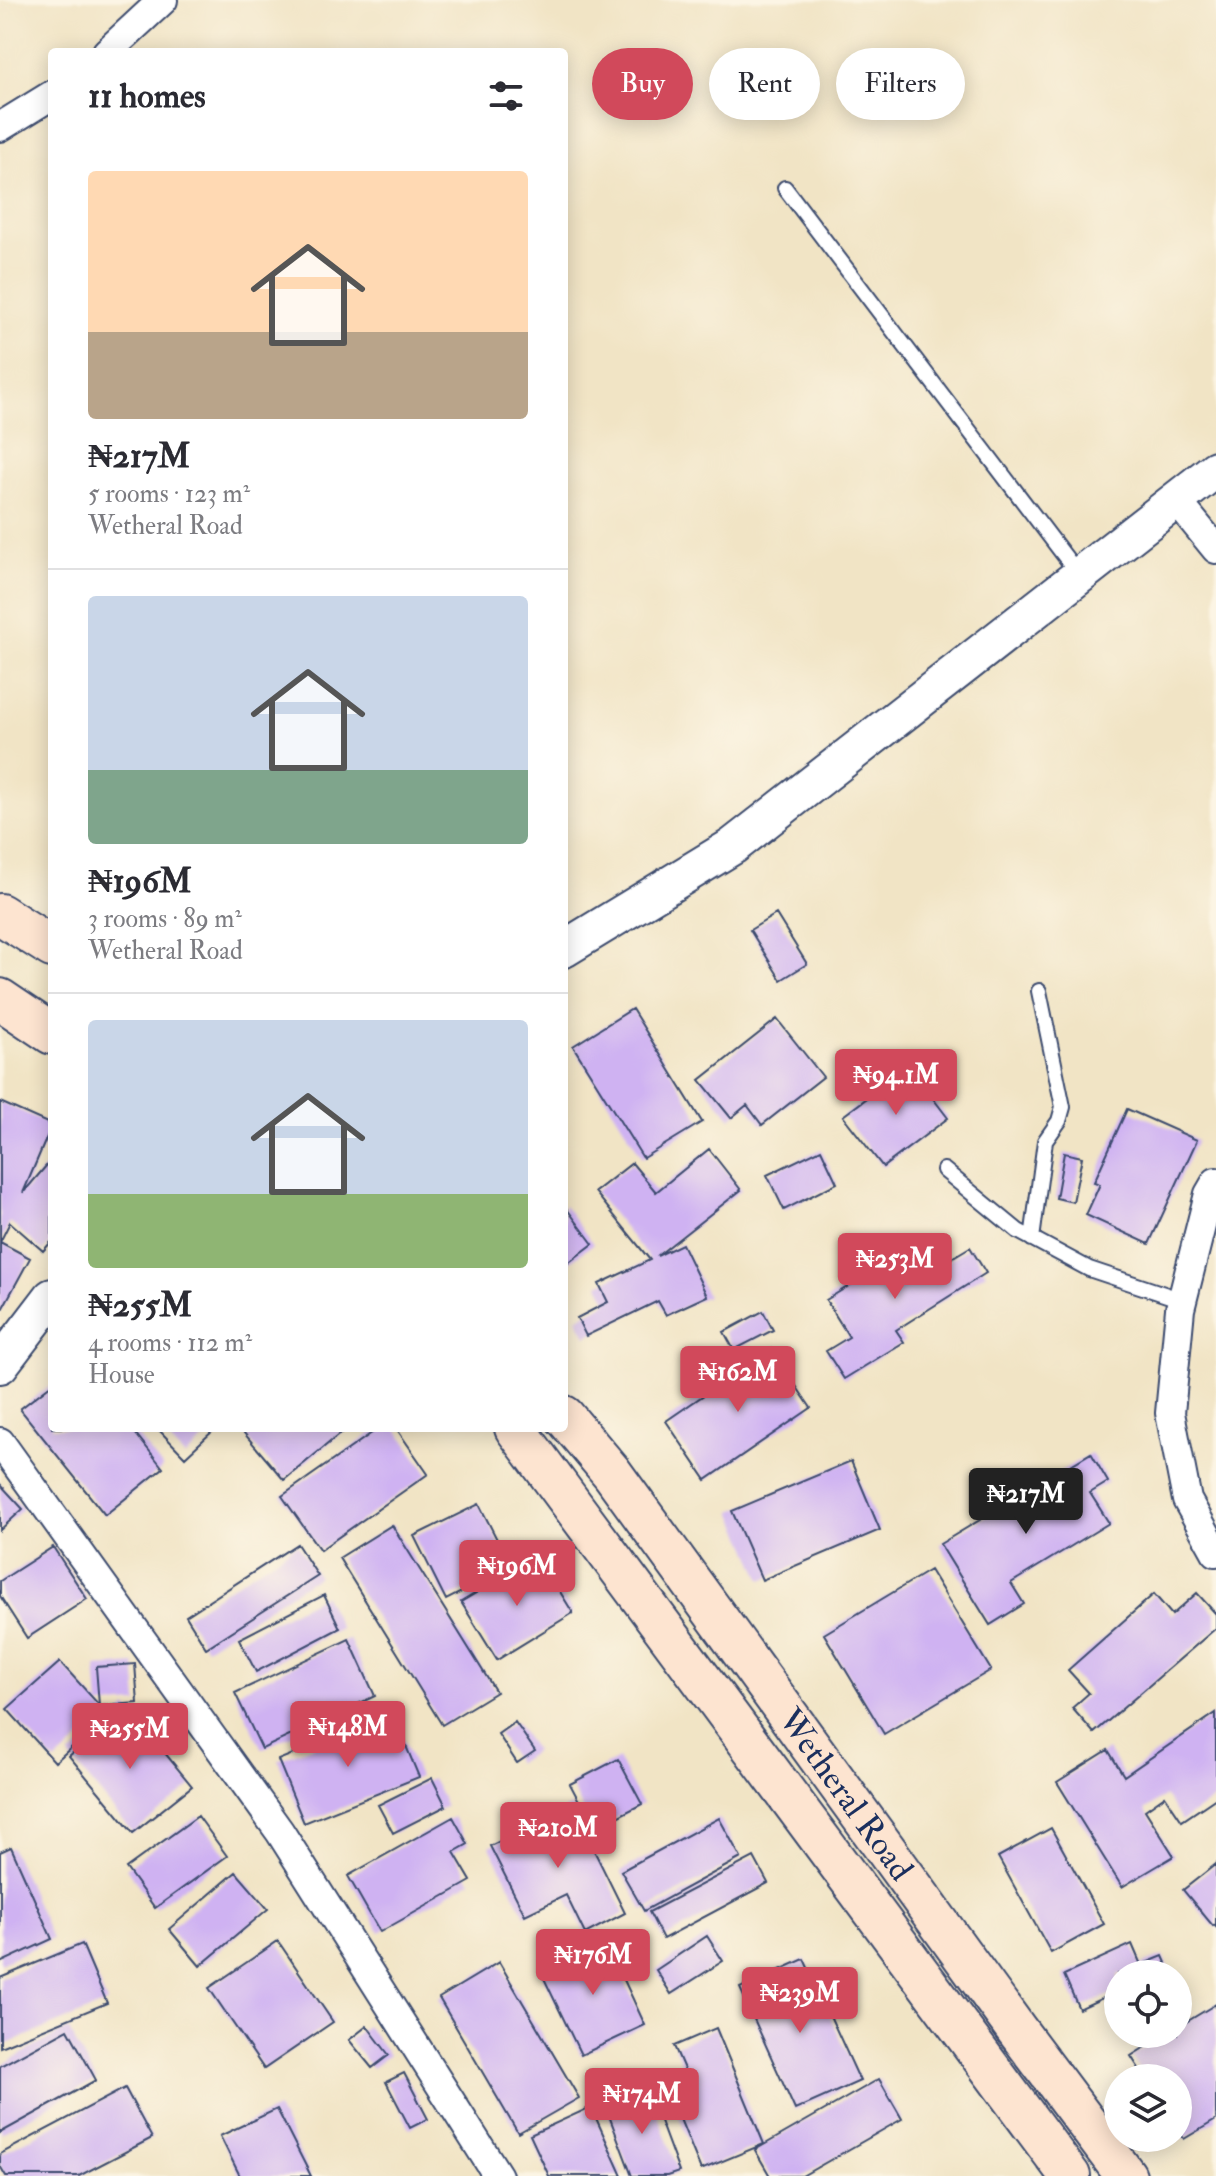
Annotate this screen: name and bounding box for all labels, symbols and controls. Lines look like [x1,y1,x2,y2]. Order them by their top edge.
chip: Buy [592,48,693,120]
chip: Rent [709,48,820,120]
chip: Filters [836,48,965,120]
icon: filters [484,74,528,118]
text: 11 homes [88,75,206,118]
icon: home [236,223,380,367]
text: ₦217M [88,435,190,478]
text: 5 rooms · 123 m² [88,478,250,510]
text: Wetheral Road [88,510,243,542]
icon: home [236,648,380,792]
text: ₦196M [88,860,192,903]
text: 3 rooms · 89 m² [88,903,242,935]
text: Wetheral Road [88,935,243,967]
pin: ₦94.1M [831,1049,961,1117]
text: ₦94.1M [853,1059,939,1091]
icon: home [236,1072,380,1216]
pin: ₦253M [839,1233,951,1301]
text: ₦253M [856,1243,934,1275]
text: ₦255M [88,1284,192,1327]
text: 4 rooms · 112 m² [88,1327,252,1359]
pin: ₦162M [682,1346,794,1414]
text: ₦162M [698,1356,778,1388]
text: House [88,1359,155,1391]
pin: ₦217M [970,1468,1082,1536]
text: ₦217M [987,1478,1065,1510]
pin: ₦196M [461,1540,573,1608]
text: ₦196M [477,1550,557,1582]
street label: Wetheral Road [768,1699,923,1889]
pin: ₦148M [292,1701,404,1769]
pin: ₦255M [74,1703,186,1771]
text: ₦148M [308,1711,388,1743]
text: ₦255M [90,1713,170,1745]
pin: ₦210M [502,1802,614,1870]
text: ₦210M [518,1812,598,1844]
pin: ₦176M [537,1929,649,1997]
text: ₦176M [554,1939,632,1971]
map controls [1104,1960,1192,2152]
button: locate [1104,1960,1192,2048]
pin: ₦239M [744,1967,856,2035]
text: ₦239M [760,1977,840,2009]
button: layers [1104,2064,1192,2152]
pin: ₦174M [586,2068,698,2136]
text: ₦174M [603,2078,681,2110]

